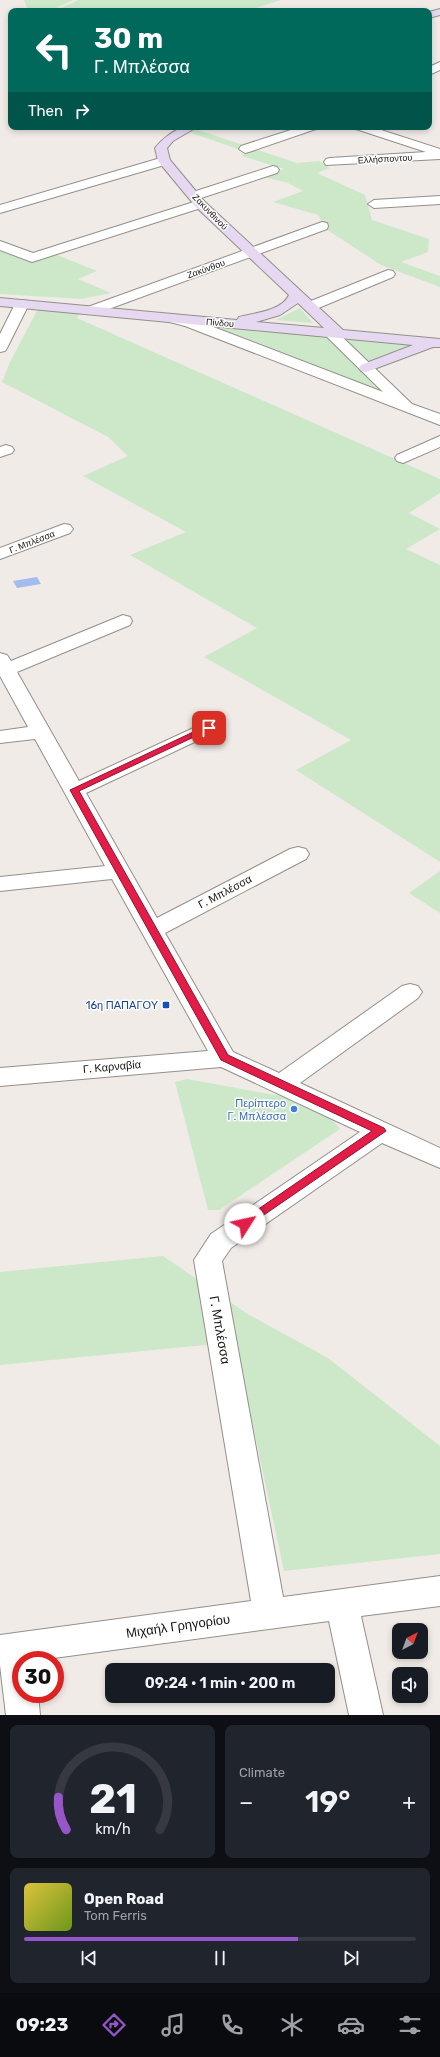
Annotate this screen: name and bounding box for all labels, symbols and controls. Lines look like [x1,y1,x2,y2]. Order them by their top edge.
text: 30 m [94,22,163,55]
icon: left [28,24,80,76]
text: Γ. Μπλέσσα [94,56,190,78]
icon: right [71,100,93,122]
text: Then [28,102,63,120]
street label: Ελλήσποντου [358,153,413,165]
street label: Ζακυνθινού [190,192,230,232]
street label: Ζακύνθου [186,258,226,280]
street label: Πίνδου [206,317,234,329]
street label: Γ. Μπλέσσα [8,529,56,555]
pin [192,711,226,745]
icon: arrive [198,717,220,739]
street label: Γ. Μπλέσσα [196,872,254,912]
place label: 16η ΠΑΠΑΓΟΥ [86,999,159,1012]
marker: 16η ΠΑΠΑΓΟΥ [161,1000,171,1010]
street label: Γ. Καρναβία [82,1058,142,1076]
place label: Περίπτερο Γ. Μπλέσσα [227,1097,287,1123]
marker: Περίπτερο Γ. Μπλέσσα [289,1104,299,1114]
position arrow [224,1203,266,1245]
street label: Γ. Μπλέσσα [207,1295,233,1366]
street label: Μιχαήλ Γρηγορίου [125,1611,231,1641]
north arrow [392,1623,428,1659]
map controls [392,1623,428,1703]
speed limit sign: 30 [12,1651,64,1703]
button: sound [392,1667,428,1703]
text: 09:24 · 1 min · 200 m [145,1674,295,1692]
text: Climate [239,1765,285,1780]
text: 21 [89,1773,136,1822]
text: 19° [305,1784,350,1820]
text: − [239,1789,253,1816]
text: + [402,1789,416,1816]
text: km/h [95,1820,130,1837]
text: Open Road [84,1890,164,1908]
text: Tom Ferris [84,1908,147,1923]
icon: previous [78,1947,100,1969]
icon: pause [209,1947,231,1969]
icon: next [340,1947,362,1969]
icon: directions [100,2011,128,2039]
icon: music [159,2011,187,2039]
icon: phone [218,2011,246,2039]
icon: climate [278,2011,306,2039]
icon: car [337,2011,365,2039]
icon: filters [396,2011,424,2039]
text: 09:23 [16,2014,68,2036]

